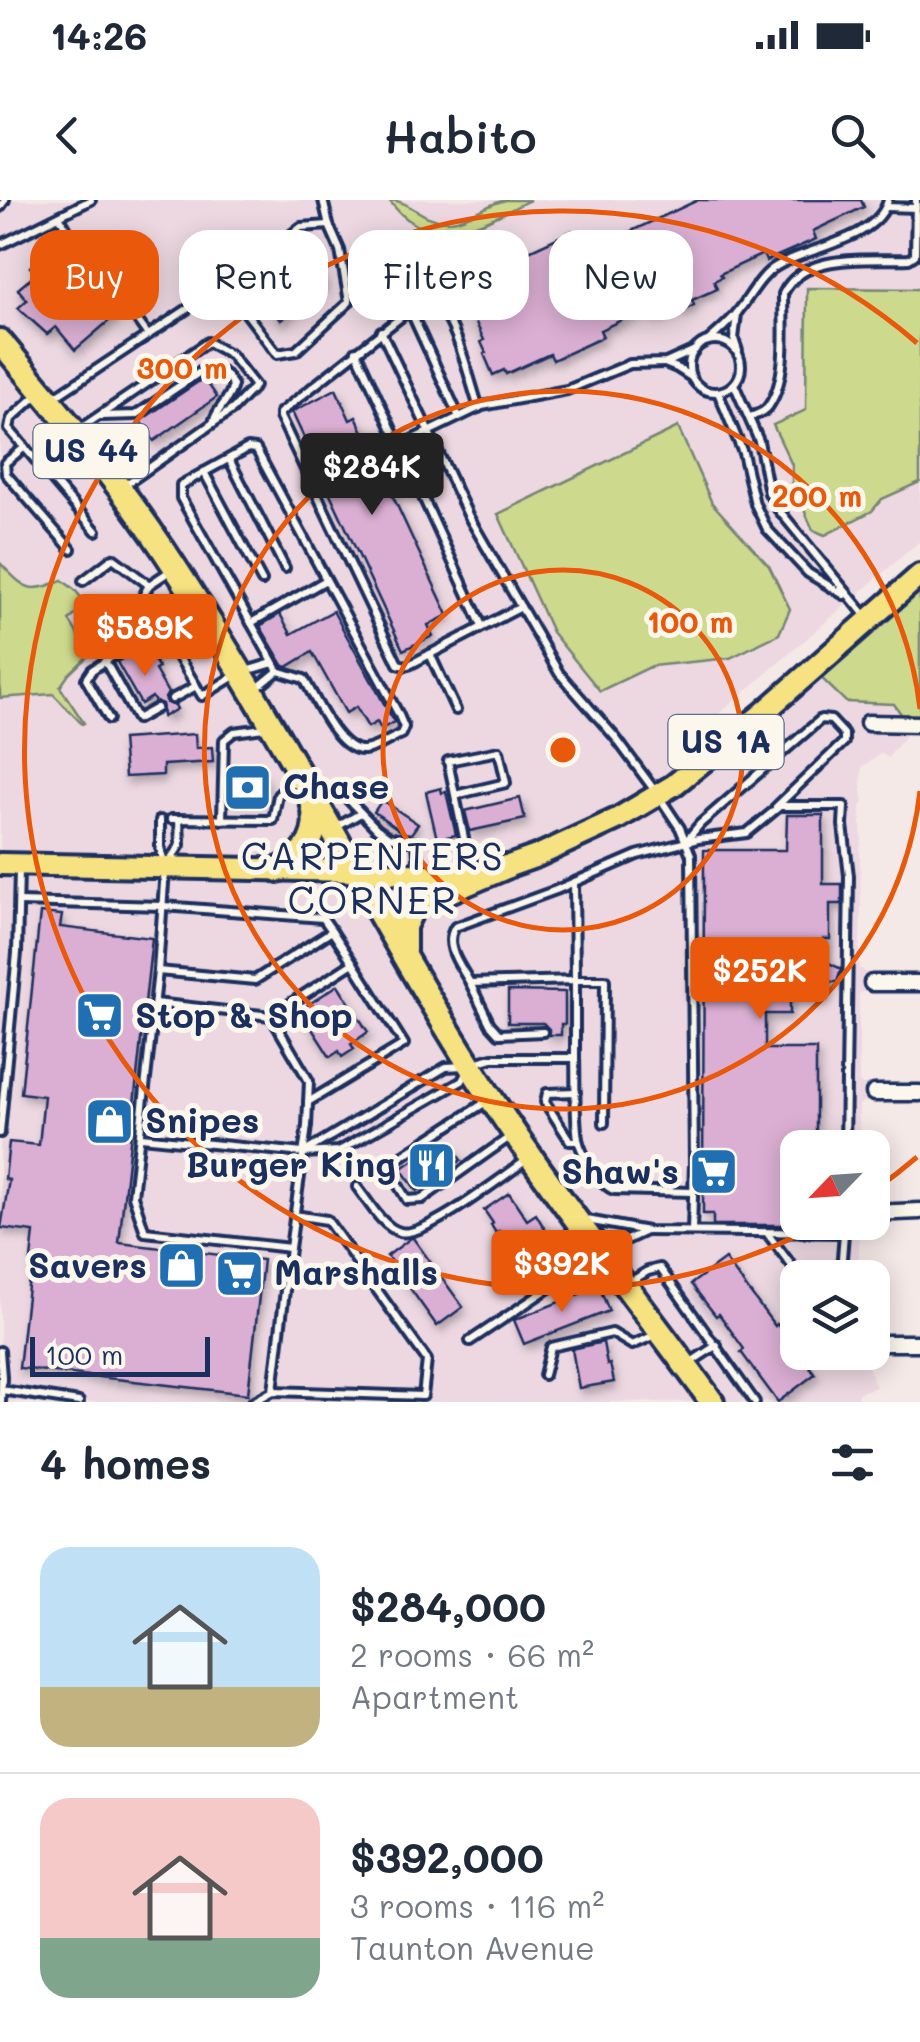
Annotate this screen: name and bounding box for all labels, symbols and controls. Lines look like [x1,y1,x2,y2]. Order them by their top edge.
text: 14:26 [50,10,147,60]
text: Habito [384,106,536,164]
icon: back [40,108,95,163]
icon: search [825,108,880,163]
chip: Buy [30,230,159,320]
chip: Rent [179,230,328,320]
chip: Filters [348,230,529,320]
chip: New [549,230,693,320]
text: 300 m [136,347,228,387]
road number: US 44 [34,424,148,478]
pin: $284K [302,433,442,518]
text: $284K [323,444,421,486]
text: 200 m [772,475,862,515]
pin: $589K [75,594,215,679]
text: 100 m [647,601,733,641]
text: $589K [96,605,194,647]
road number: US 1A [668,715,784,769]
centre of rings [545,732,581,768]
bank icon: Chase [222,761,274,813]
place label: Chase [283,762,389,808]
district label: CARPENTERS CORNER [241,830,505,924]
pin: $252K [690,937,830,1022]
text: $252K [712,948,808,990]
supermarket icon: Stop & Shop [74,990,126,1042]
place label: Stop & Shop [135,991,353,1037]
shop icon: Snipes [84,1095,136,1147]
place label: Snipes [145,1096,259,1142]
north arrow [780,1130,890,1240]
map controls [780,1130,890,1370]
restaurant icon: Burger King [405,1139,457,1191]
place label: Burger King [186,1140,396,1186]
supermarket icon: Shaw's [688,1146,740,1198]
place label: Shaw's [561,1147,679,1193]
pin: $392K [492,1230,632,1315]
shop icon: Savers [156,1240,208,1292]
place label: Savers [28,1241,147,1287]
text: $392K [513,1241,611,1283]
supermarket icon: Marshalls [213,1247,265,1299]
place label: Marshalls [274,1248,438,1294]
button: layers [780,1260,890,1370]
scale bar [30,1332,210,1376]
text: 100 m [45,1336,123,1372]
text: 4 homes [40,1435,211,1490]
icon: filters [825,1435,880,1490]
text: $284,000 [350,1578,546,1633]
icon: home [120,1587,240,1707]
text: 2 rooms · 66 m² [350,1633,594,1675]
text: Apartment [350,1675,519,1717]
text: $392,000 [350,1829,544,1884]
icon: home [120,1838,240,1958]
text: 3 rooms · 116 m² [350,1884,604,1926]
text: Taunton Avenue [350,1926,595,1968]

